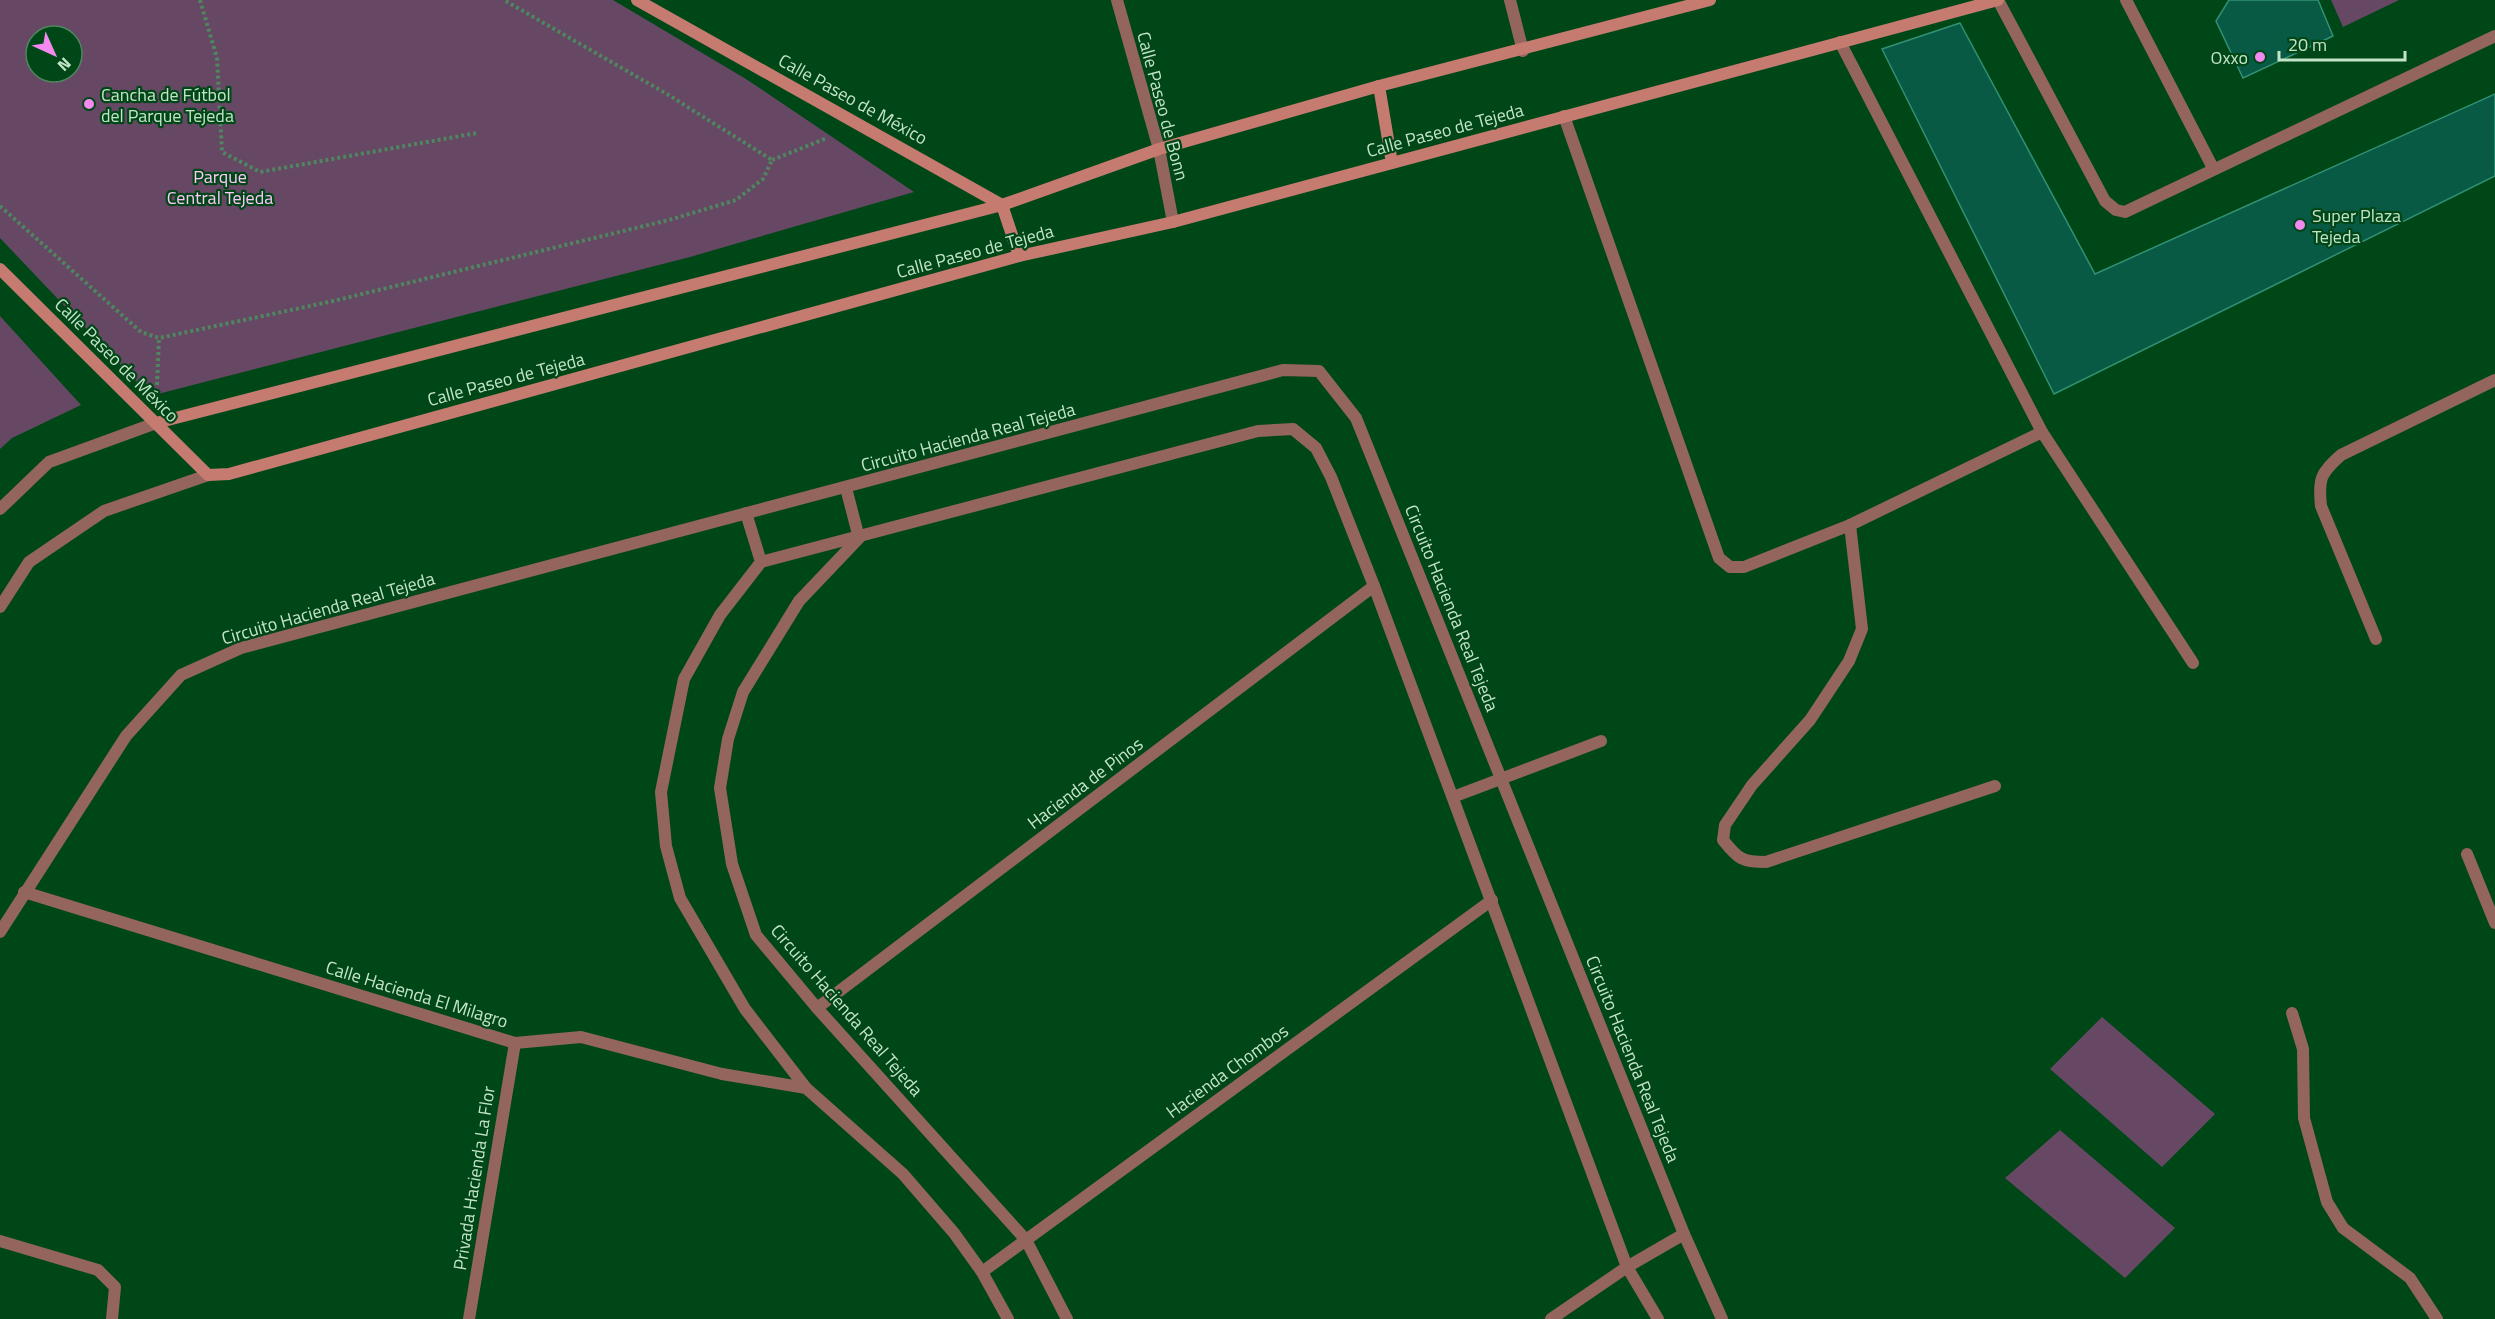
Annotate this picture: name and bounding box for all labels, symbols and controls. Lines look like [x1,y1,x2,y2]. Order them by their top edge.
north arrow [24,24,84,84]
scale bar [2279,24,2405,62]
street label: Calle Paseo de Bonn [1130,29,1196,183]
text: 20 m [2288,31,2327,58]
place label: Oxxo [2211,44,2248,71]
street label: Calle Paseo de México [774,47,932,151]
marker: Oxxo [2253,50,2267,64]
text: N [52,52,77,77]
place label: Cancha de Fútbol del Parque Tejeda [101,81,234,129]
street label: Calle Paseo de Tejeda [1363,96,1527,164]
marker: Cancha de Fútbol del Parque Tejeda [82,97,96,111]
park label: Parque Central Tejeda [167,163,273,211]
place label: Super Plaza Tejeda [2312,202,2401,250]
street label: Calle Paseo de Tejeda [893,217,1057,285]
marker: Super Plaza Tejeda [2293,218,2307,232]
street label: Calle Paseo de México [49,292,185,428]
street label: Calle Paseo de Tejeda [424,345,588,413]
street label: Circuito Hacienda Real Tejeda [858,395,1078,479]
street label: Circuito Hacienda Real Tejeda [1398,501,1506,715]
street label: Circuito Hacienda Real Tejeda [218,565,438,651]
street label: Hacienda de Pinos [1021,730,1149,836]
street label: Circuito Hacienda Real Tejeda [764,918,930,1102]
street label: Circuito Hacienda Real Tejeda [1579,952,1687,1166]
street label: Calle Hacienda El Milagro [322,953,512,1035]
street label: Hacienda Chombos [1160,1017,1294,1125]
street label: Privada Hacienda La Flor [446,1084,502,1272]

